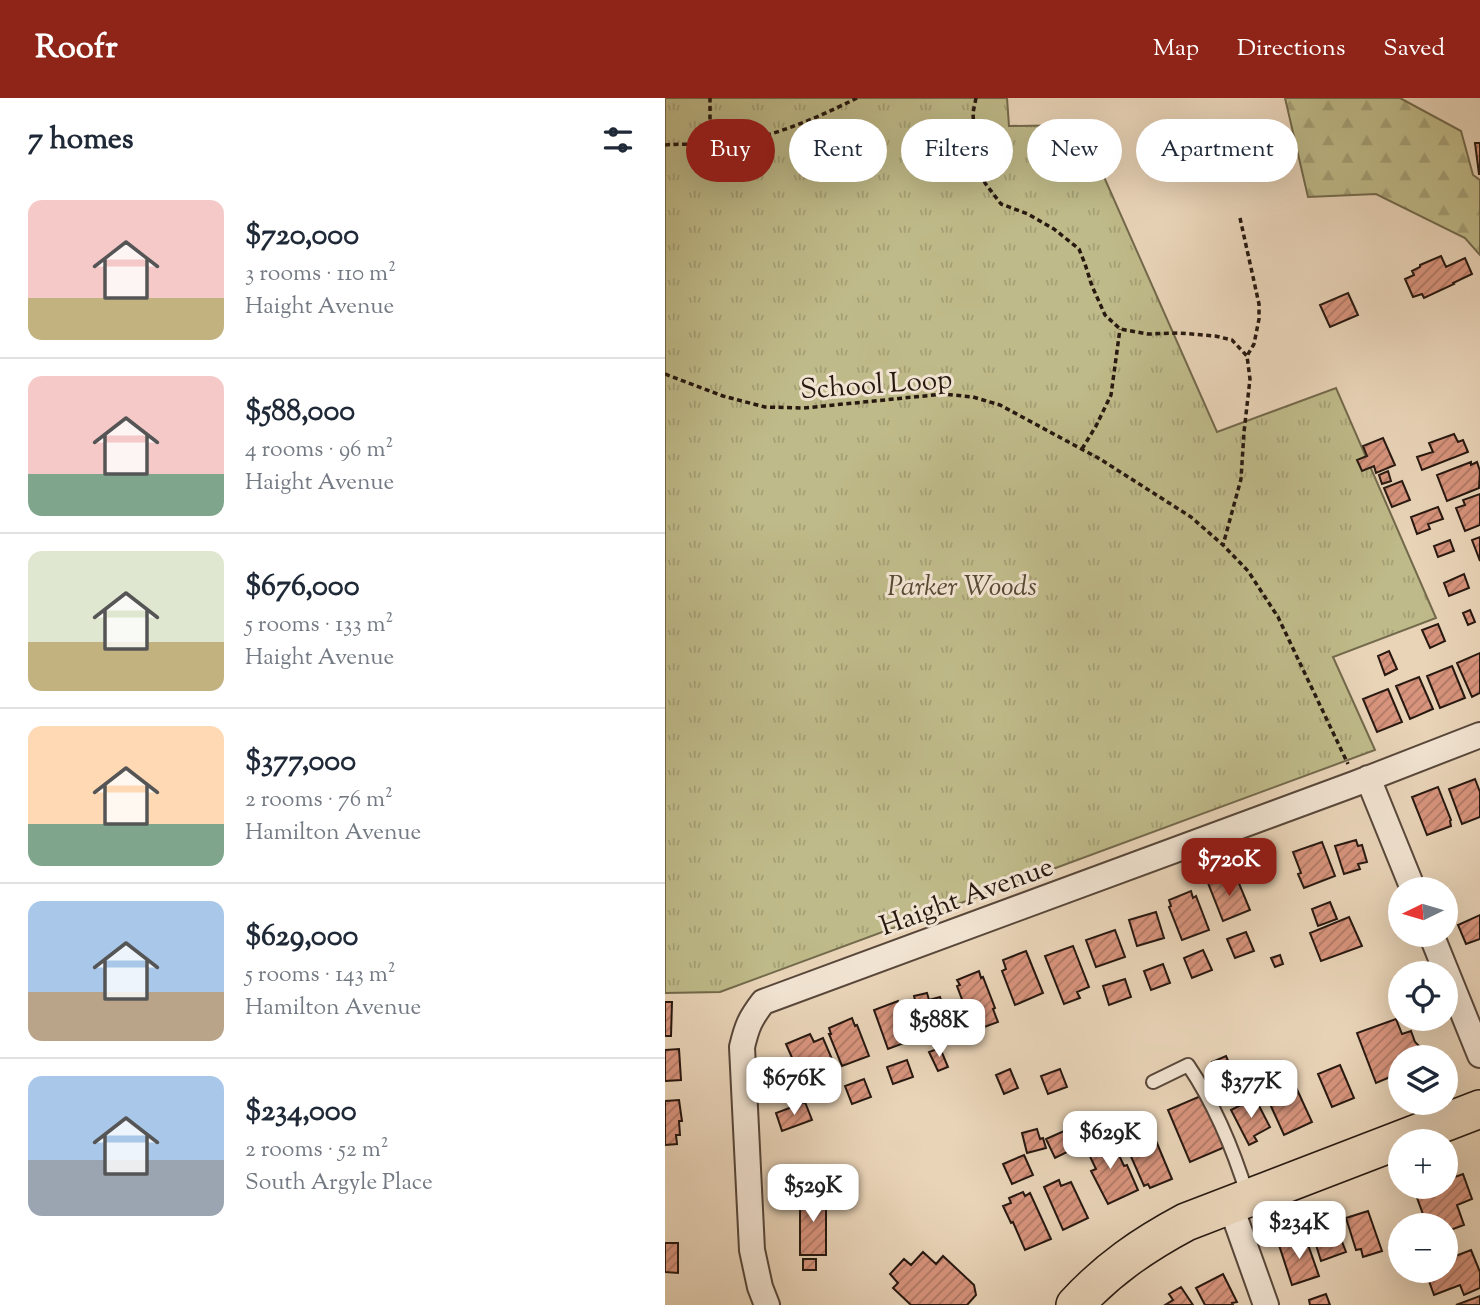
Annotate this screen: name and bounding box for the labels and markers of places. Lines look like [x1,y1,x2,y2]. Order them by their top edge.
pin: $720K [1180,838,1278,898]
pin: $588K [890,1000,988,1059]
pin: $676K [745,1058,843,1117]
pin: $377K [1202,1060,1300,1120]
pin: $629K [1061,1112,1159,1171]
pin: $529K [764,1164,862,1224]
pin: $234K [1250,1202,1348,1261]

